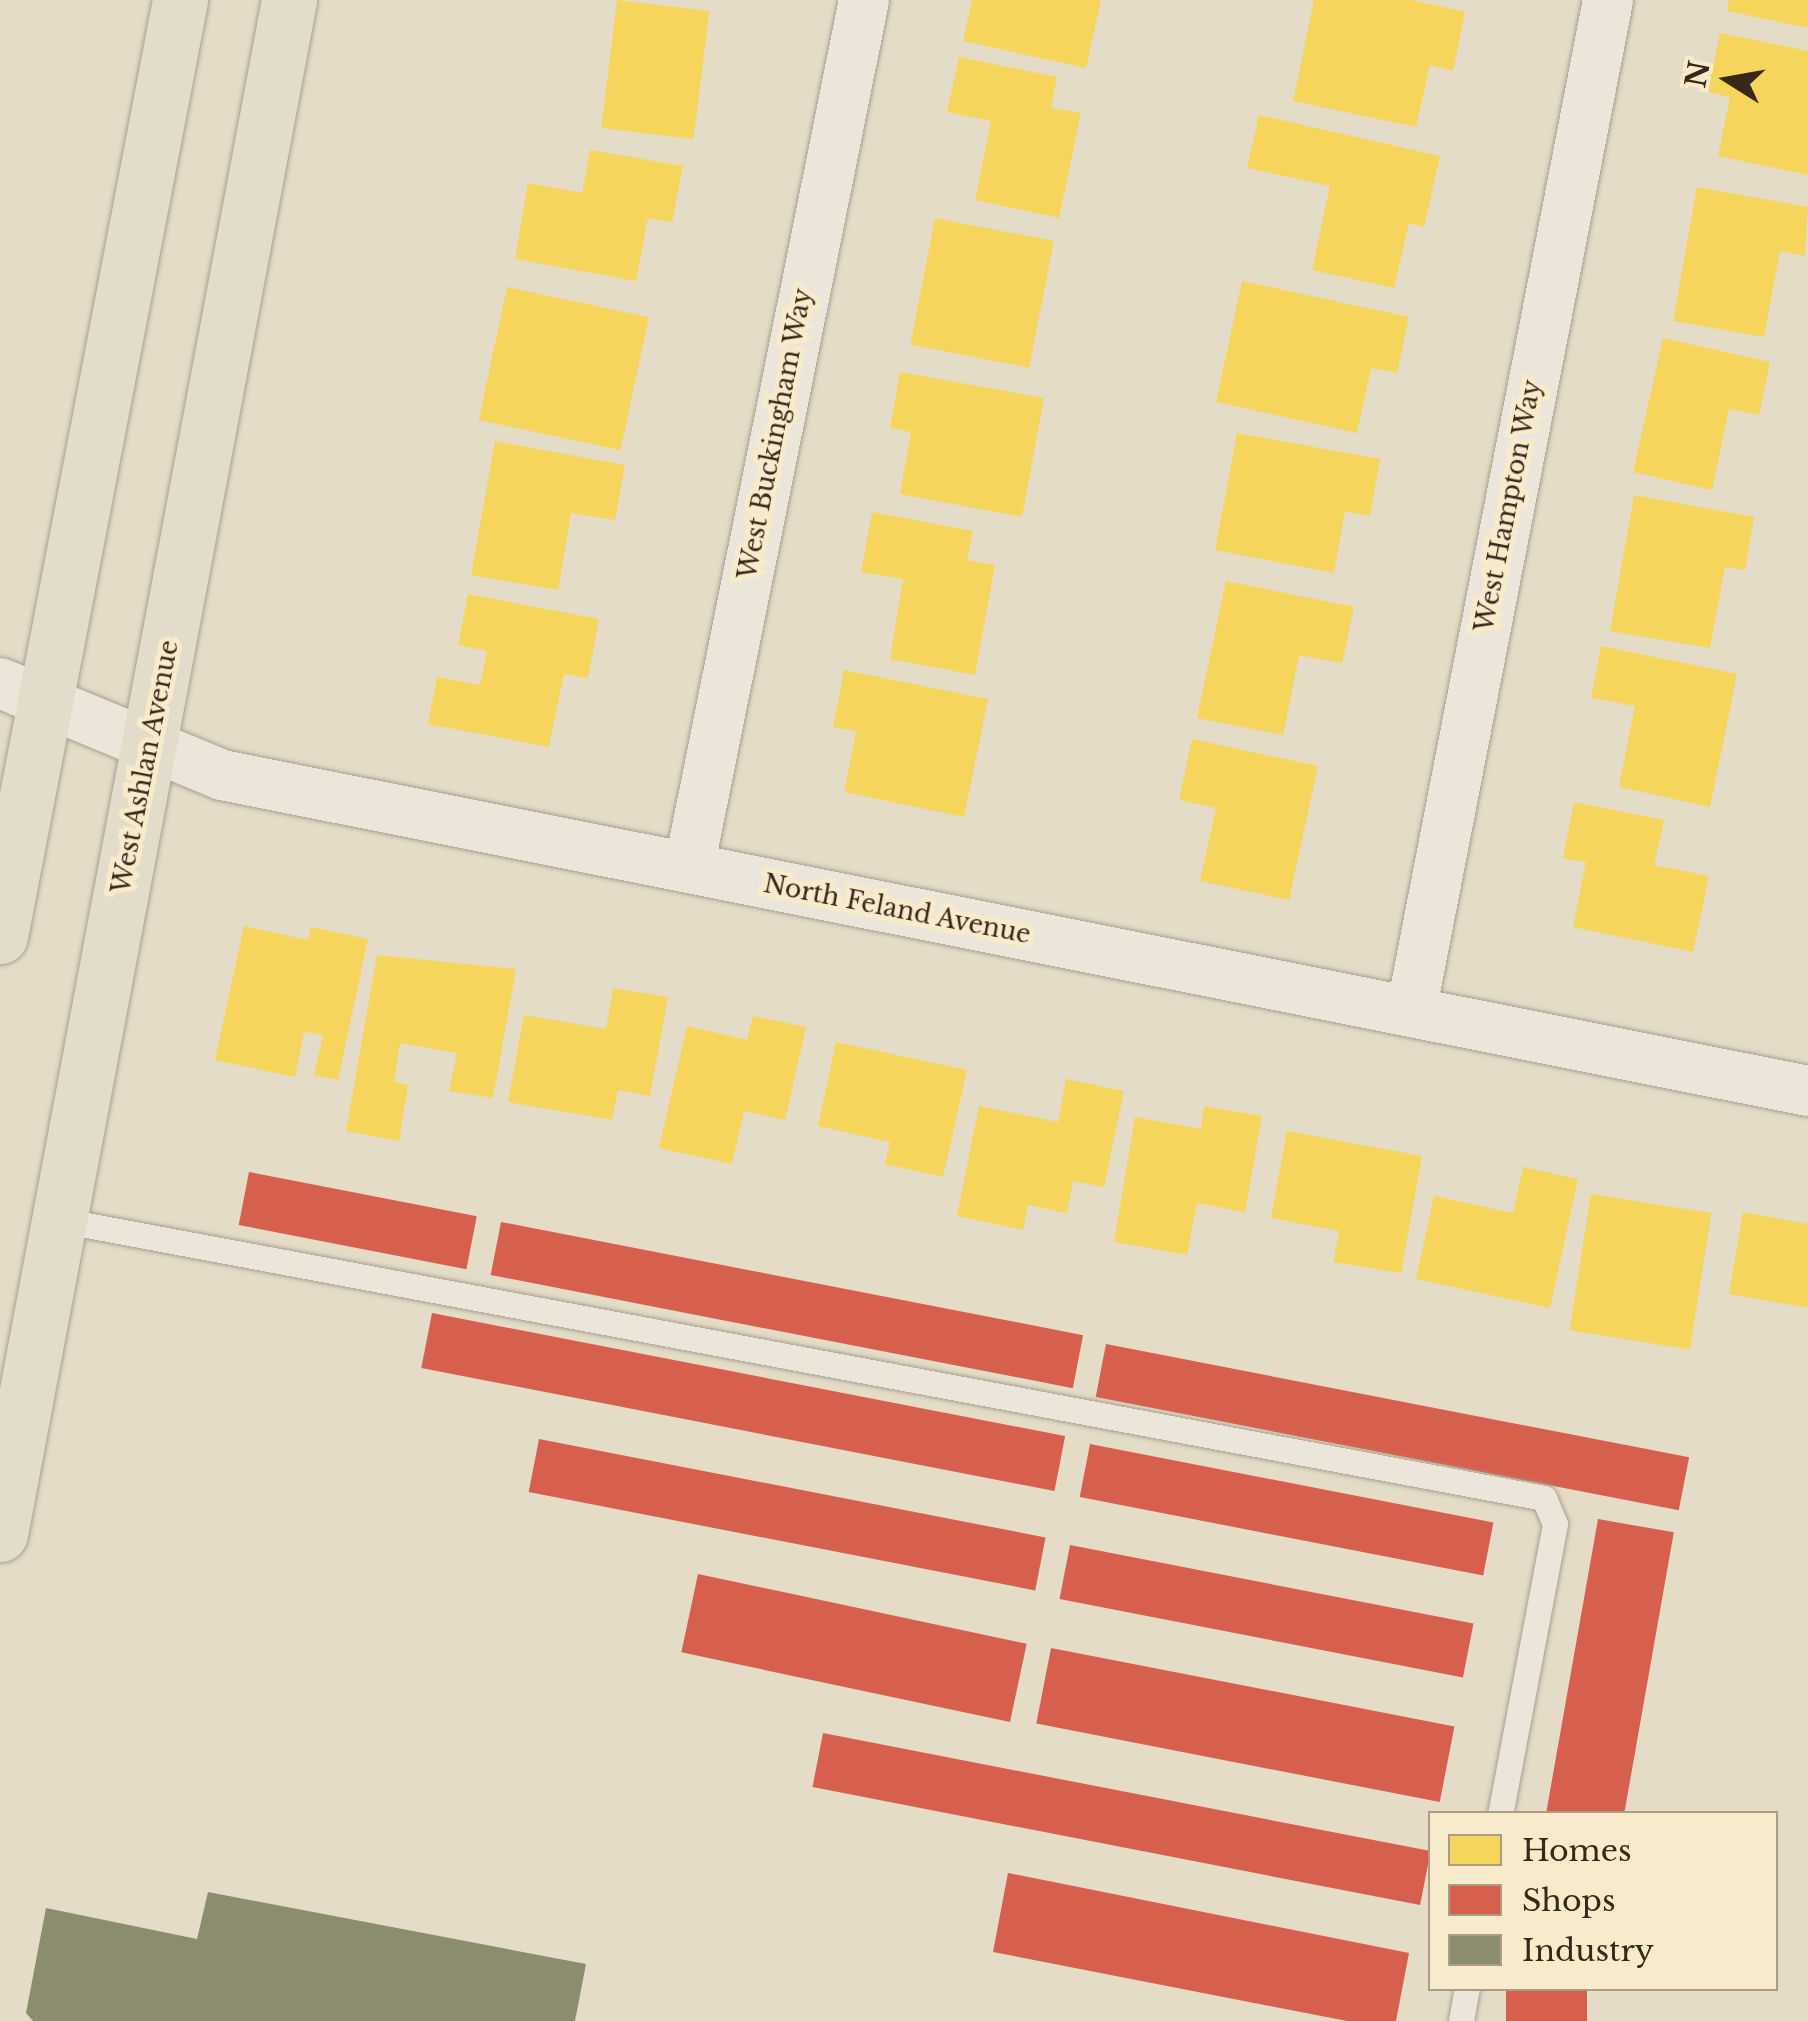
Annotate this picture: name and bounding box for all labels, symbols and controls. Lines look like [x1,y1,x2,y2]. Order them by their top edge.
north arrow [1678,30,1778,130]
text: N [1678,58,1718,90]
street label: West Buckingham Way [733,286,819,582]
street label: West Hampton Way [1470,377,1548,635]
street label: West Ashlan Avenue [107,637,185,897]
street label: North Feland Avenue [760,869,1034,951]
legend [1428,1811,1778,1991]
text: Homes [1522,1832,1632,1869]
text: Shops [1522,1882,1616,1919]
text: Industry [1522,1932,1654,1969]

